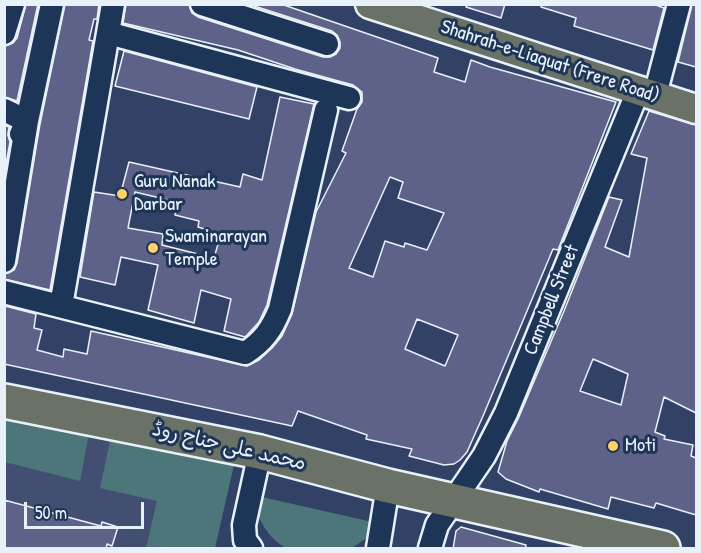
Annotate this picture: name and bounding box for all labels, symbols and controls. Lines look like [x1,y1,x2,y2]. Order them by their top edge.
street label: Shahrah-e-Liaquat (Frere Road) [438,15,662,109]
place label: Guru Nanak Darbar [134,170,216,217]
marker: Guru Nanak Darbar [115,187,129,201]
place label: Swaminarayan Temple [165,225,267,272]
marker: Swaminarayan Temple [146,241,160,255]
street label: Campbell Street [519,241,585,359]
street label: محمد علی جناح روڈ [150,418,308,476]
place label: Moti [625,434,656,458]
marker: Moti [606,439,620,453]
scale bar [27,490,147,528]
text: 50 m [35,500,67,525]

